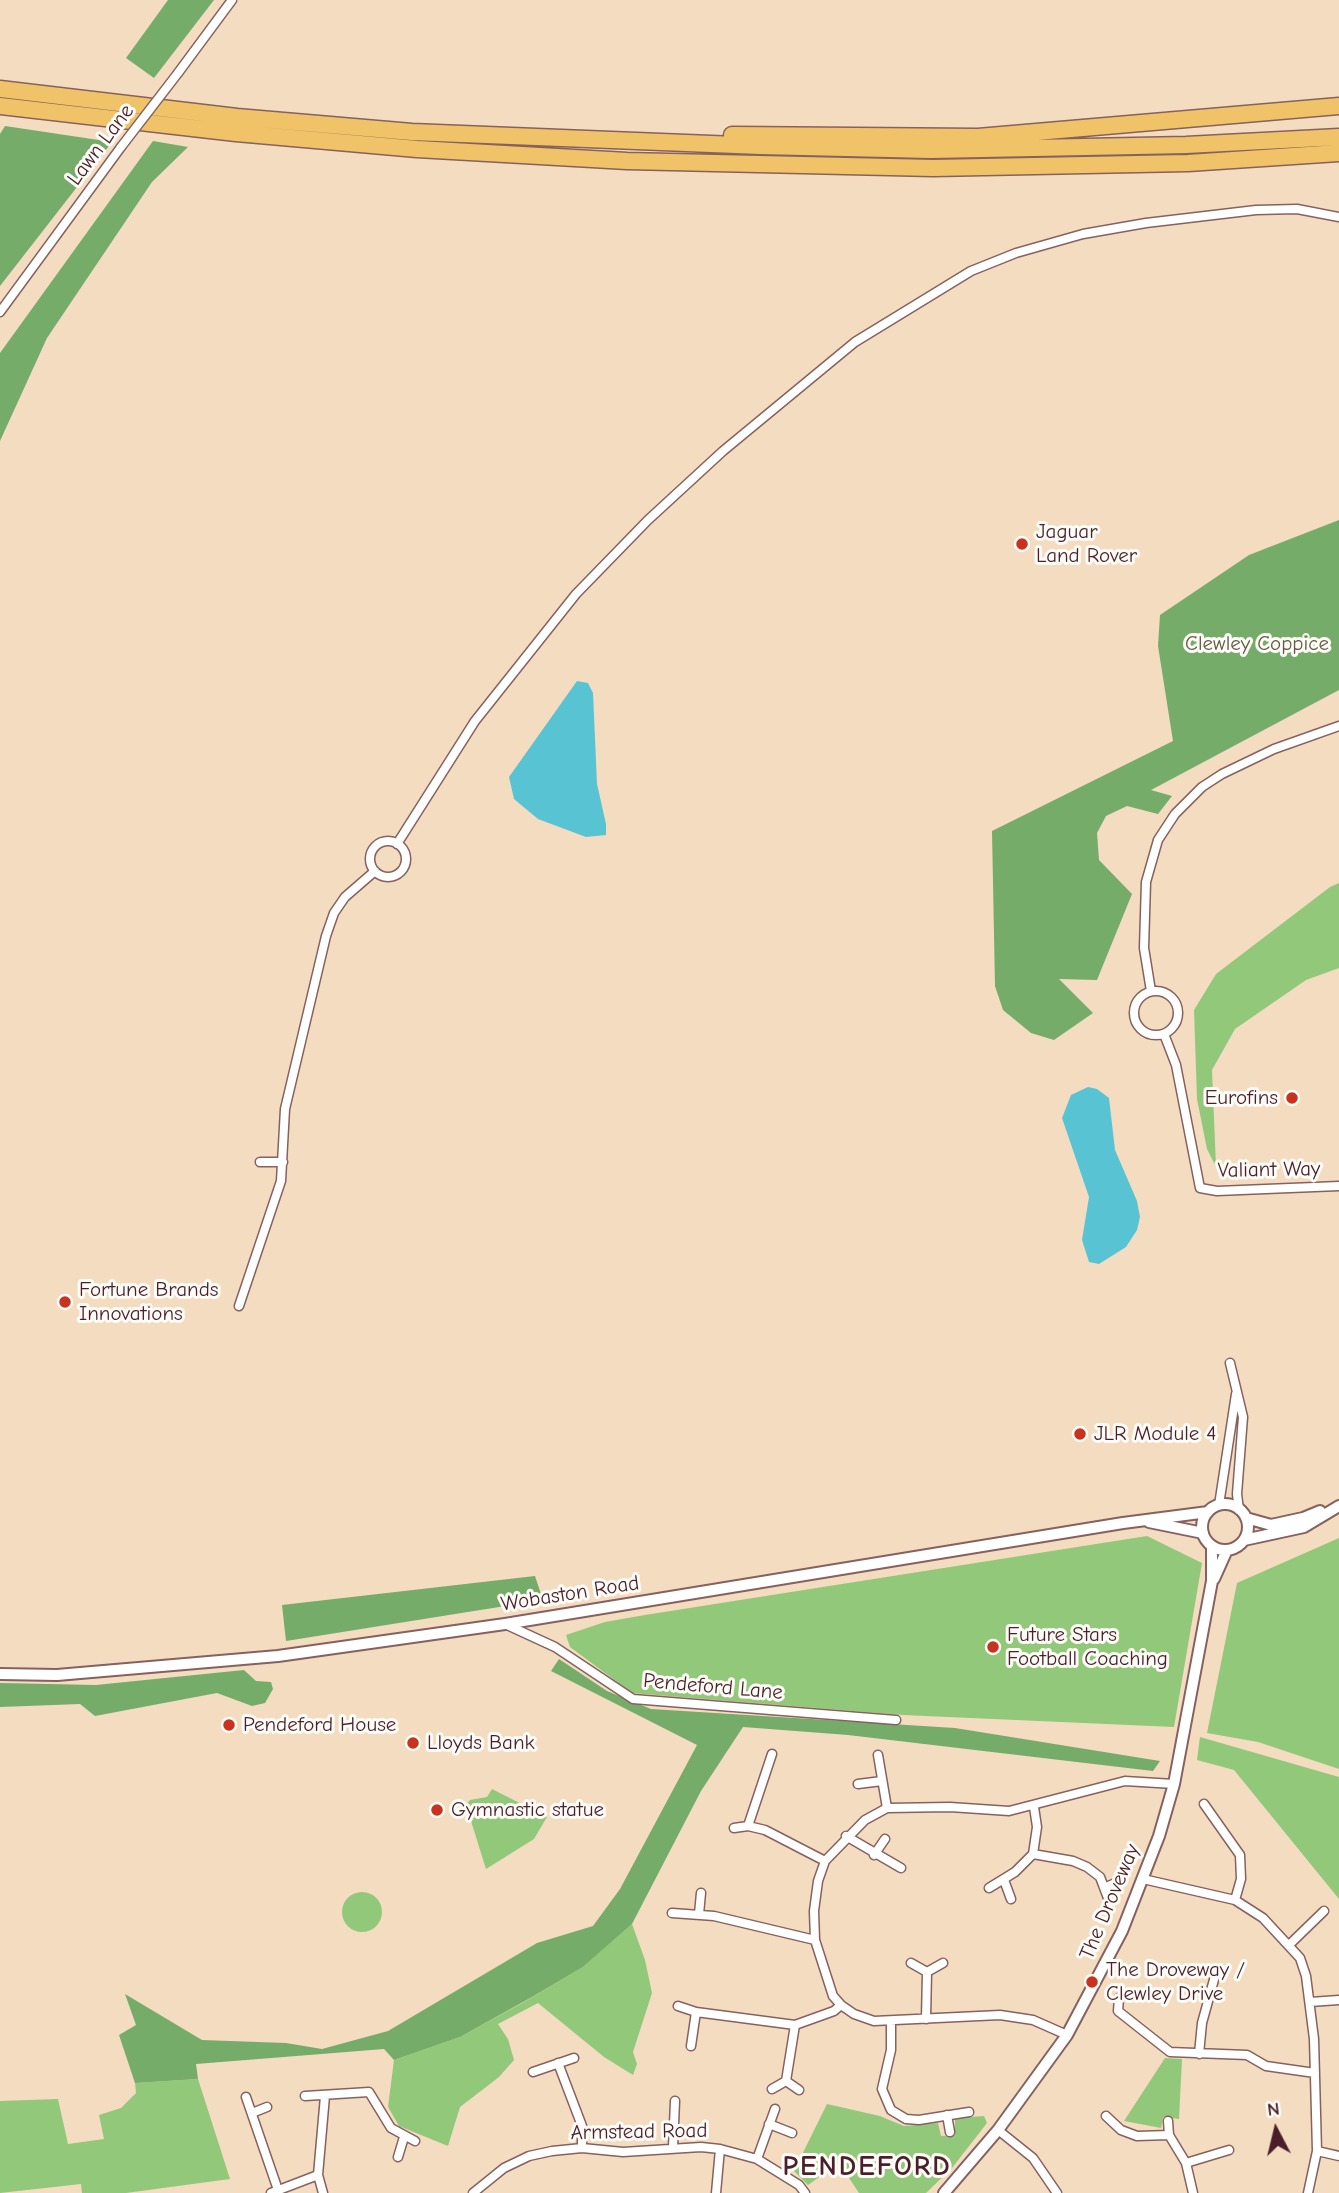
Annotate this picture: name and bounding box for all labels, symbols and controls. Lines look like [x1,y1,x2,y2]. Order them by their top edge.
street label: Lawn Lane [62,99,140,191]
place label: Jaguar Land Rover [1036,519,1137,569]
marker: Jaguar Land Rover [1014,536,1030,552]
park label: Clewley Coppice [1185,631,1329,657]
place label: Eurofins [1205,1085,1278,1111]
marker: Eurofins [1284,1090,1300,1106]
street label: Valiant Way [1217,1157,1321,1183]
place label: Fortune Brands Innovations [79,1277,219,1327]
marker: Fortune Brands Innovations [57,1294,73,1310]
place label: JLR Module 4 [1094,1421,1216,1447]
marker: JLR Module 4 [1072,1426,1088,1442]
street label: Wobaston Road [499,1571,641,1617]
place label: Future Stars Football Coaching [1007,1622,1168,1672]
marker: Future Stars Football Coaching [985,1639,1001,1655]
street label: Pendeford Lane [642,1668,784,1706]
place label: Pendeford House [243,1712,396,1738]
marker: Pendeford House [221,1717,237,1733]
place label: Lloyds Bank [427,1730,535,1756]
marker: Lloyds Bank [405,1735,421,1751]
place label: Gymnastic statue [451,1797,604,1823]
marker: Gymnastic statue [429,1802,445,1818]
street label: The Droveway [1074,1840,1146,1964]
place label: The Droveway / Clewley Drive [1106,1957,1245,2007]
marker: The Droveway / Clewley Drive [1084,1974,1100,1990]
north arrow [1241,2095,1311,2165]
text: N [1266,2097,1281,2121]
street label: Armstead Road [570,2118,708,2146]
district label: PENDEFORD [784,2150,950,2184]

